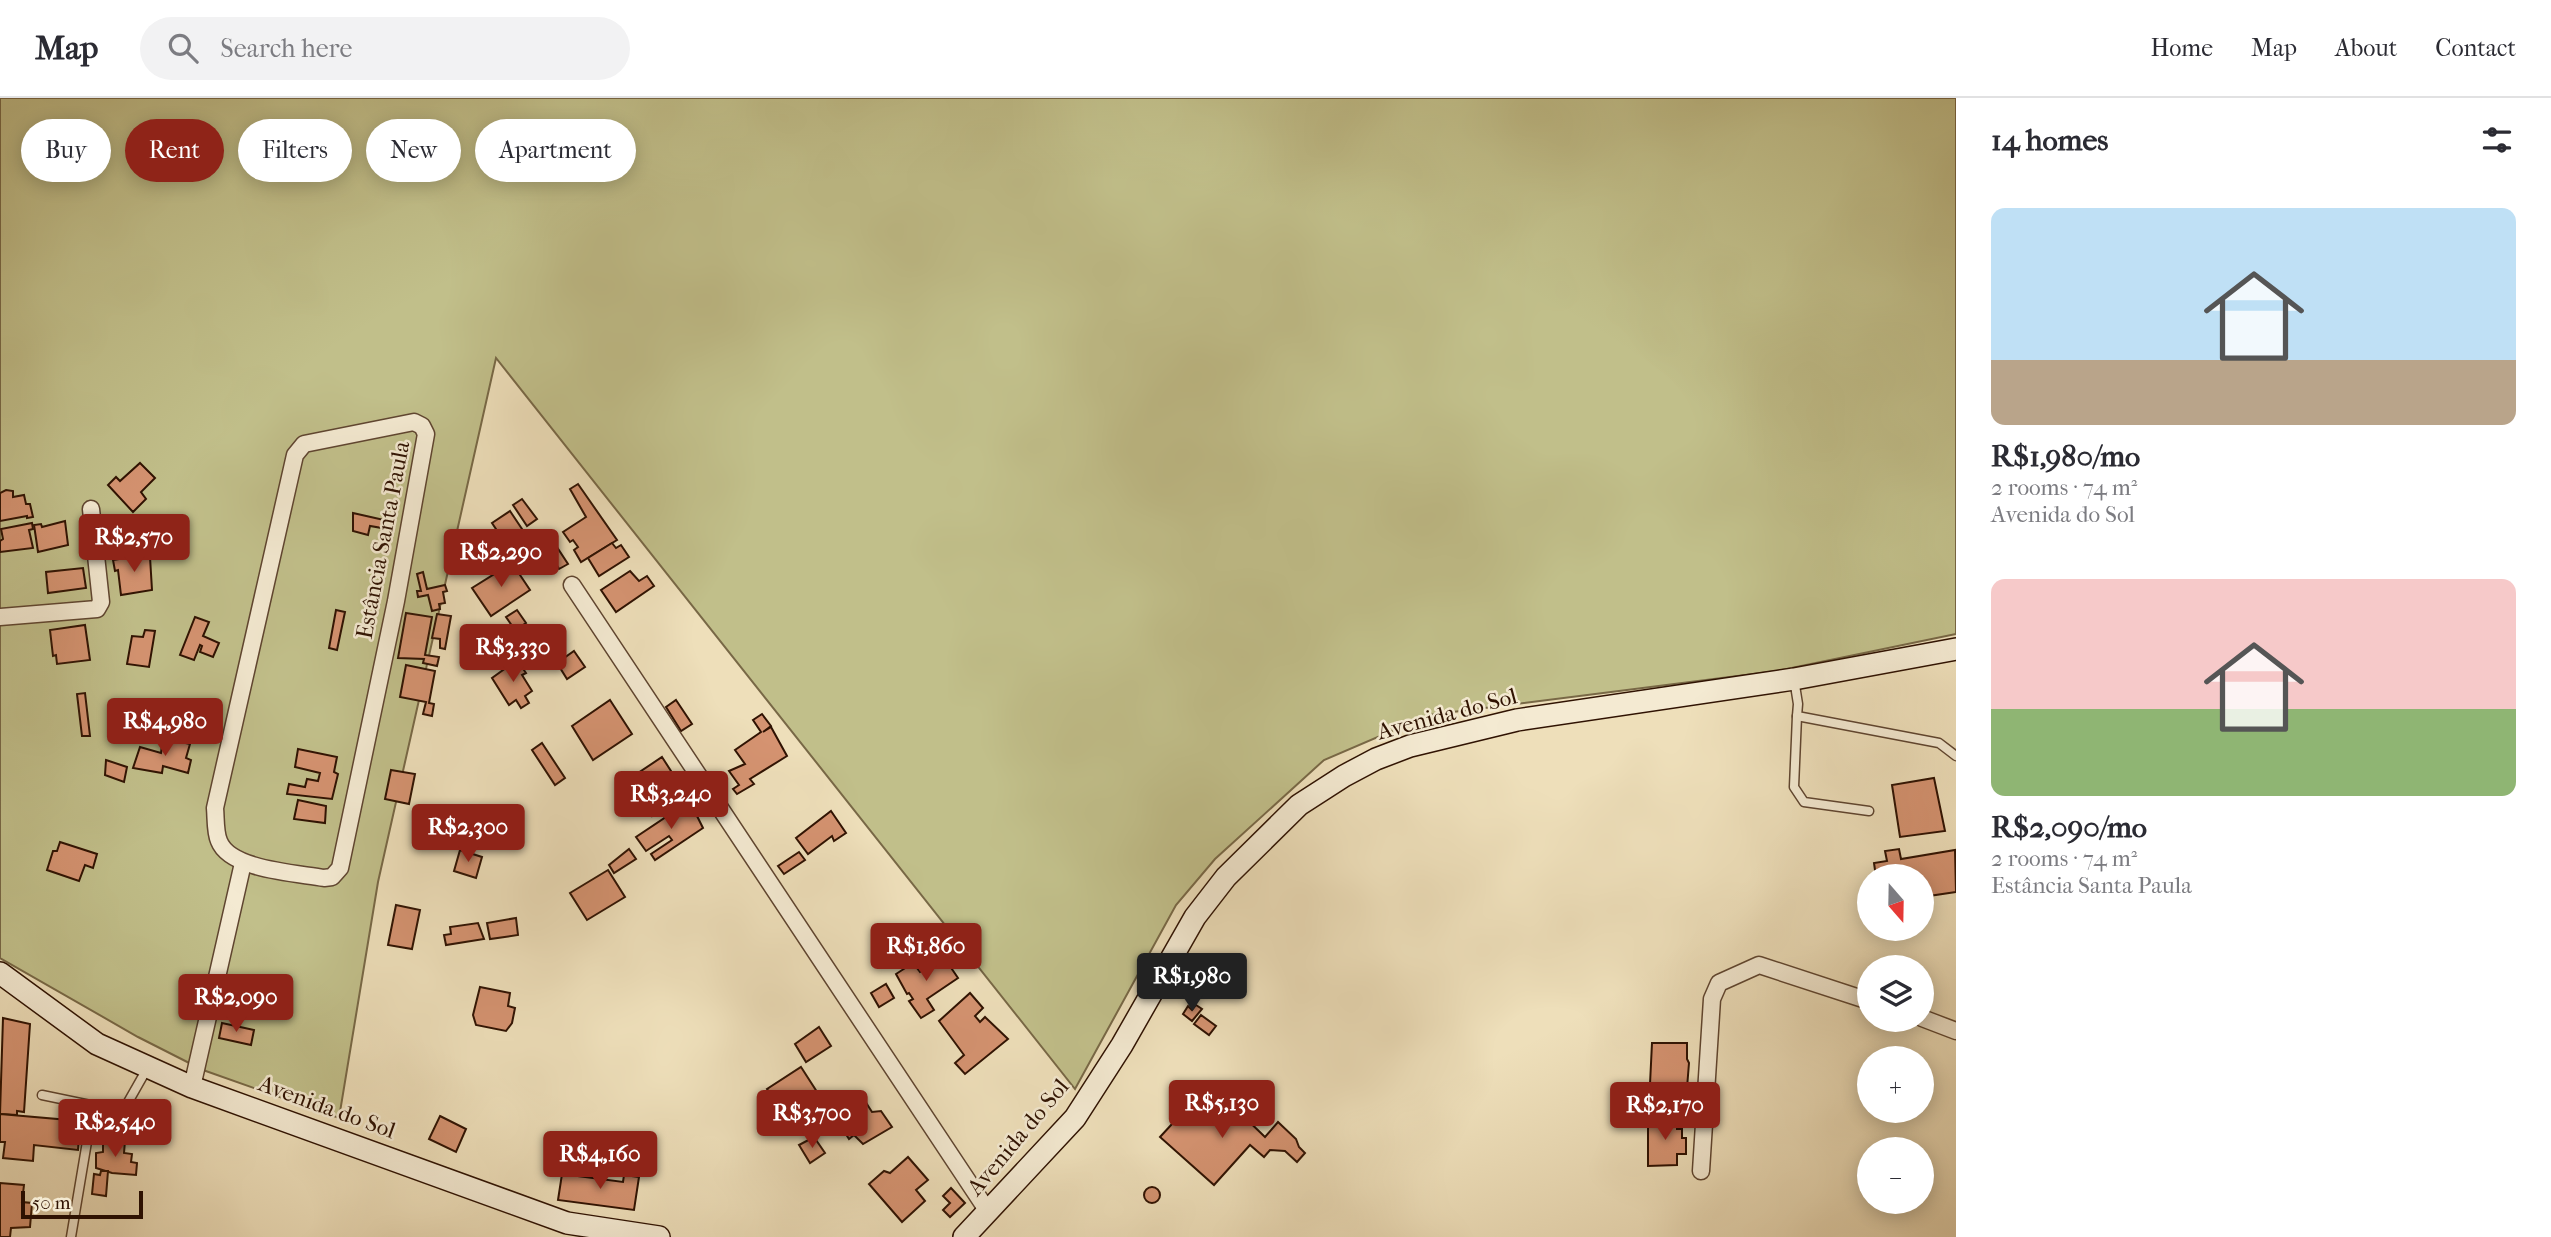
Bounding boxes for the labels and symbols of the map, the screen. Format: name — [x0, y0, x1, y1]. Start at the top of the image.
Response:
street label: Estância Santa Paula — [351, 439, 415, 641]
pin: R$2,570 — [69, 514, 199, 574]
pin: R$2,290 — [436, 530, 566, 589]
pin: R$3,330 — [448, 624, 578, 684]
street label: Avenida do Sol — [1373, 682, 1521, 746]
pin: R$4,980 — [100, 698, 230, 758]
pin: R$3,240 — [606, 772, 736, 831]
pin: R$2,300 — [403, 804, 533, 864]
north arrow — [1857, 864, 1934, 942]
pin: R$1,860 — [861, 924, 991, 983]
pin: R$1,980 — [1127, 954, 1257, 1013]
pin: R$2,090 — [171, 974, 301, 1034]
street label: Avenida do Sol — [254, 1069, 400, 1144]
street label: Avenida do Sol — [961, 1073, 1075, 1202]
pin: R$5,130 — [1157, 1080, 1287, 1140]
pin: R$2,170 — [1600, 1082, 1730, 1142]
pin: R$3,700 — [747, 1090, 877, 1150]
pin: R$2,540 — [50, 1100, 180, 1159]
pin: R$4,160 — [535, 1132, 665, 1191]
scale bar — [21, 1188, 144, 1220]

